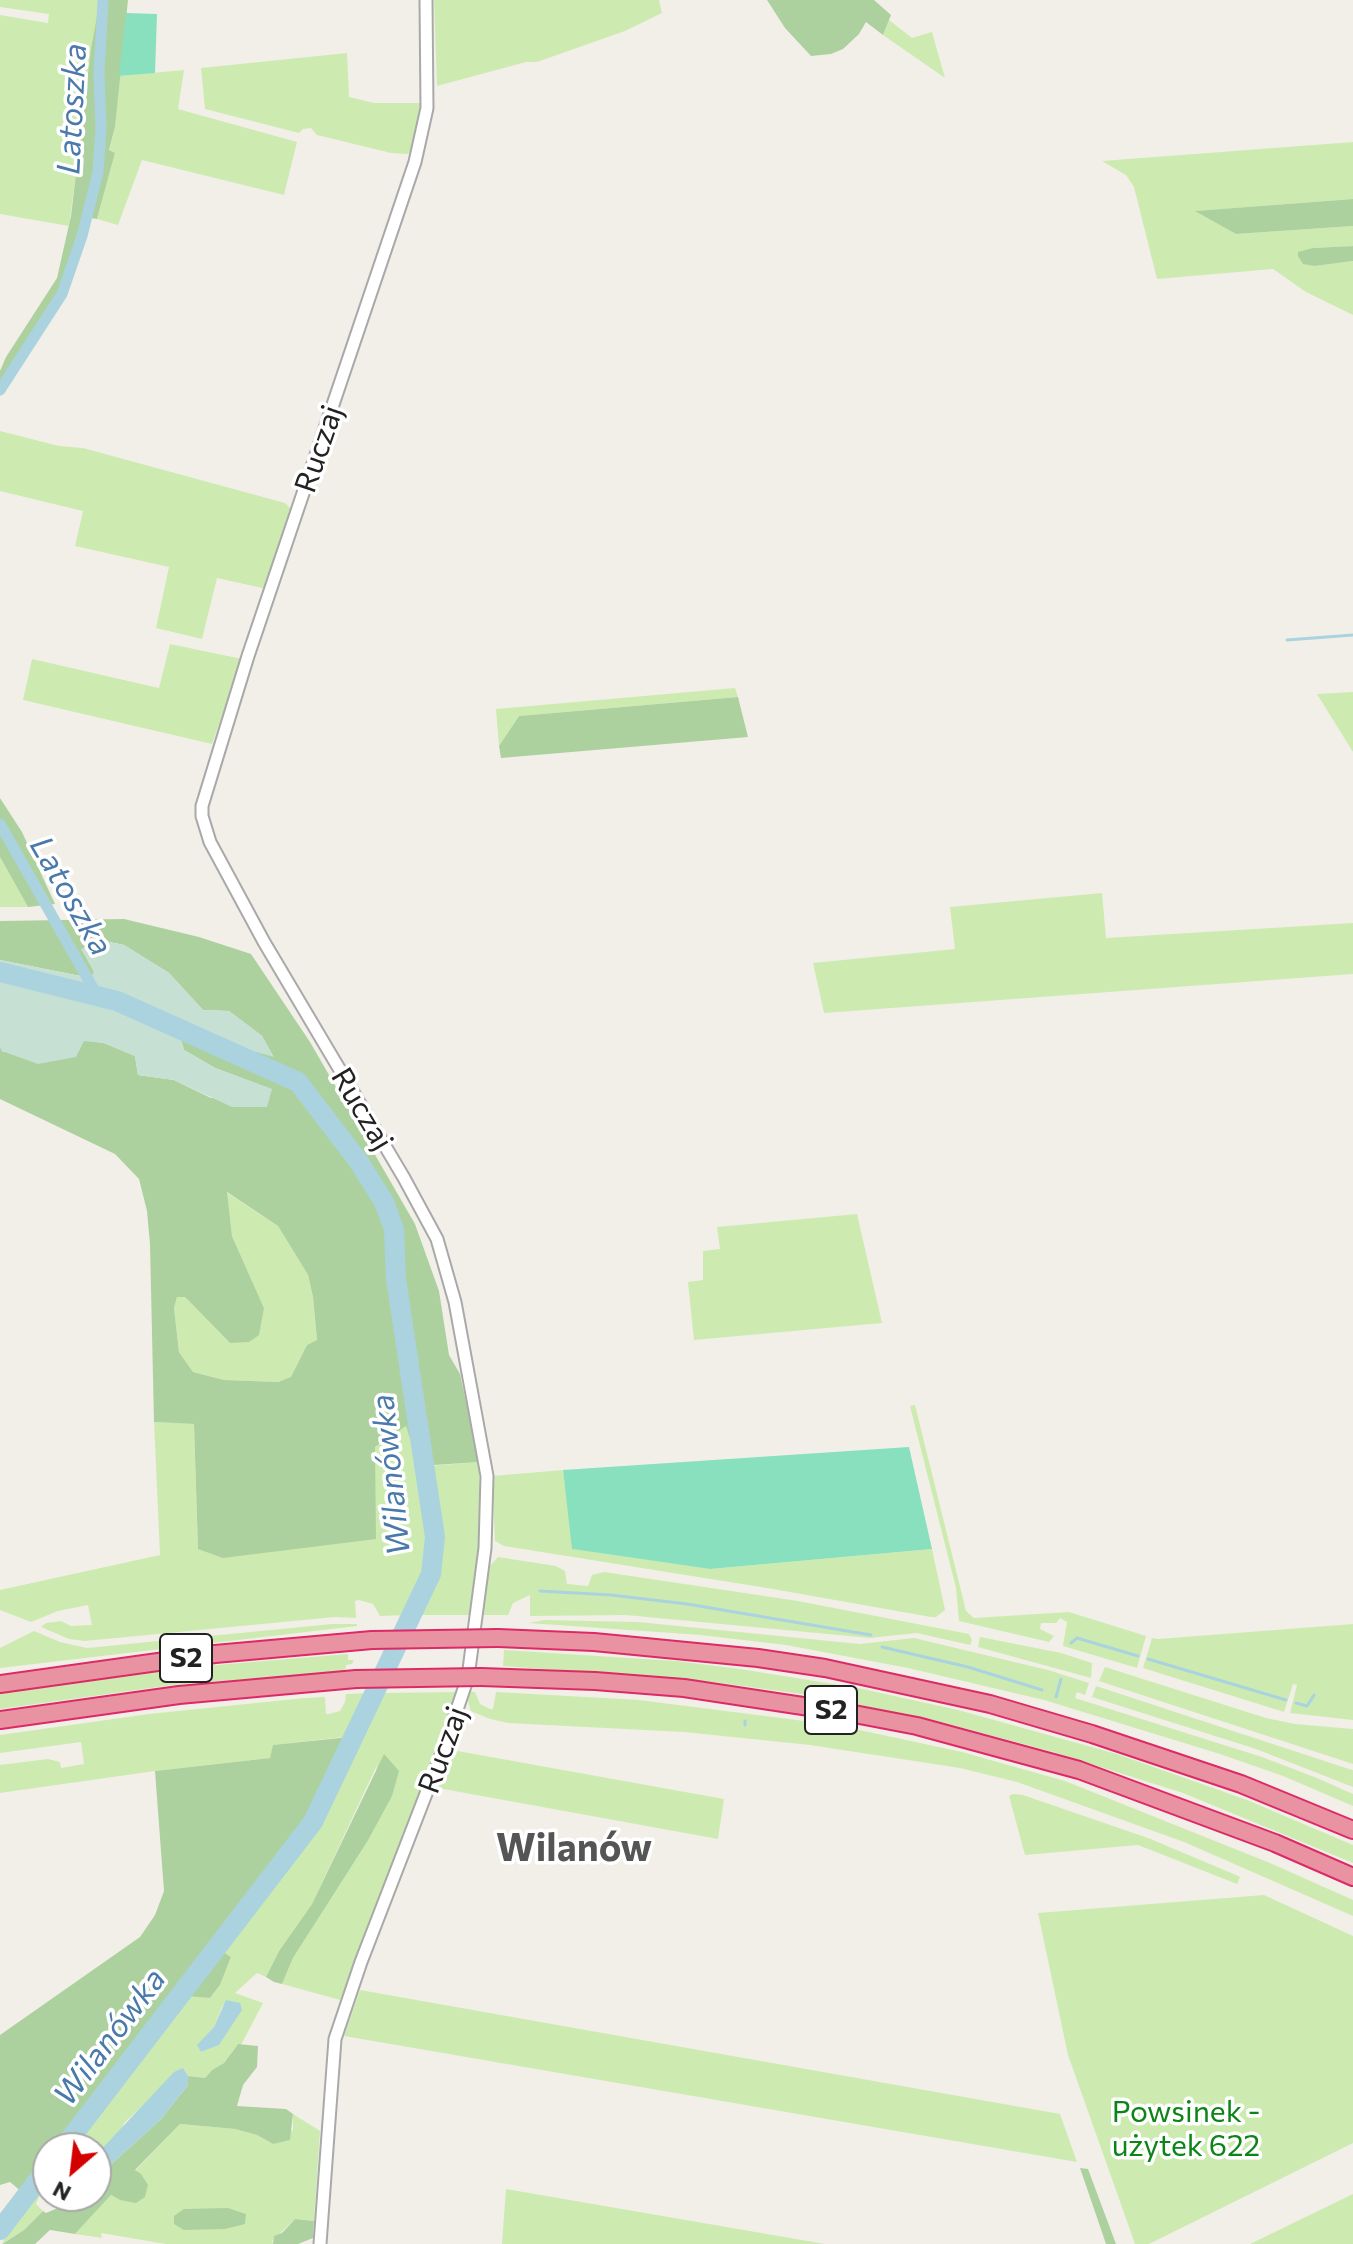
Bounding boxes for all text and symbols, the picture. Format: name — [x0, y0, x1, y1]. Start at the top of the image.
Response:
water label: Latoszka — [49, 42, 95, 176]
street label: Ruczaj — [287, 401, 351, 497]
water label: Latoszka — [22, 830, 120, 962]
street label: Ruczaj — [323, 1061, 401, 1157]
water label: Wilanówka — [363, 1393, 419, 1557]
road number: S2 — [160, 1634, 212, 1682]
road number: S2 — [805, 1686, 857, 1734]
street label: Ruczaj — [411, 1702, 475, 1798]
district label: Wilanów — [496, 1825, 652, 1871]
water label: Wilanówka — [46, 1961, 174, 2113]
park label: Powsinek - użytek 622 — [1112, 2094, 1260, 2164]
north arrow — [32, 2132, 112, 2212]
text: N — [48, 2176, 75, 2208]

